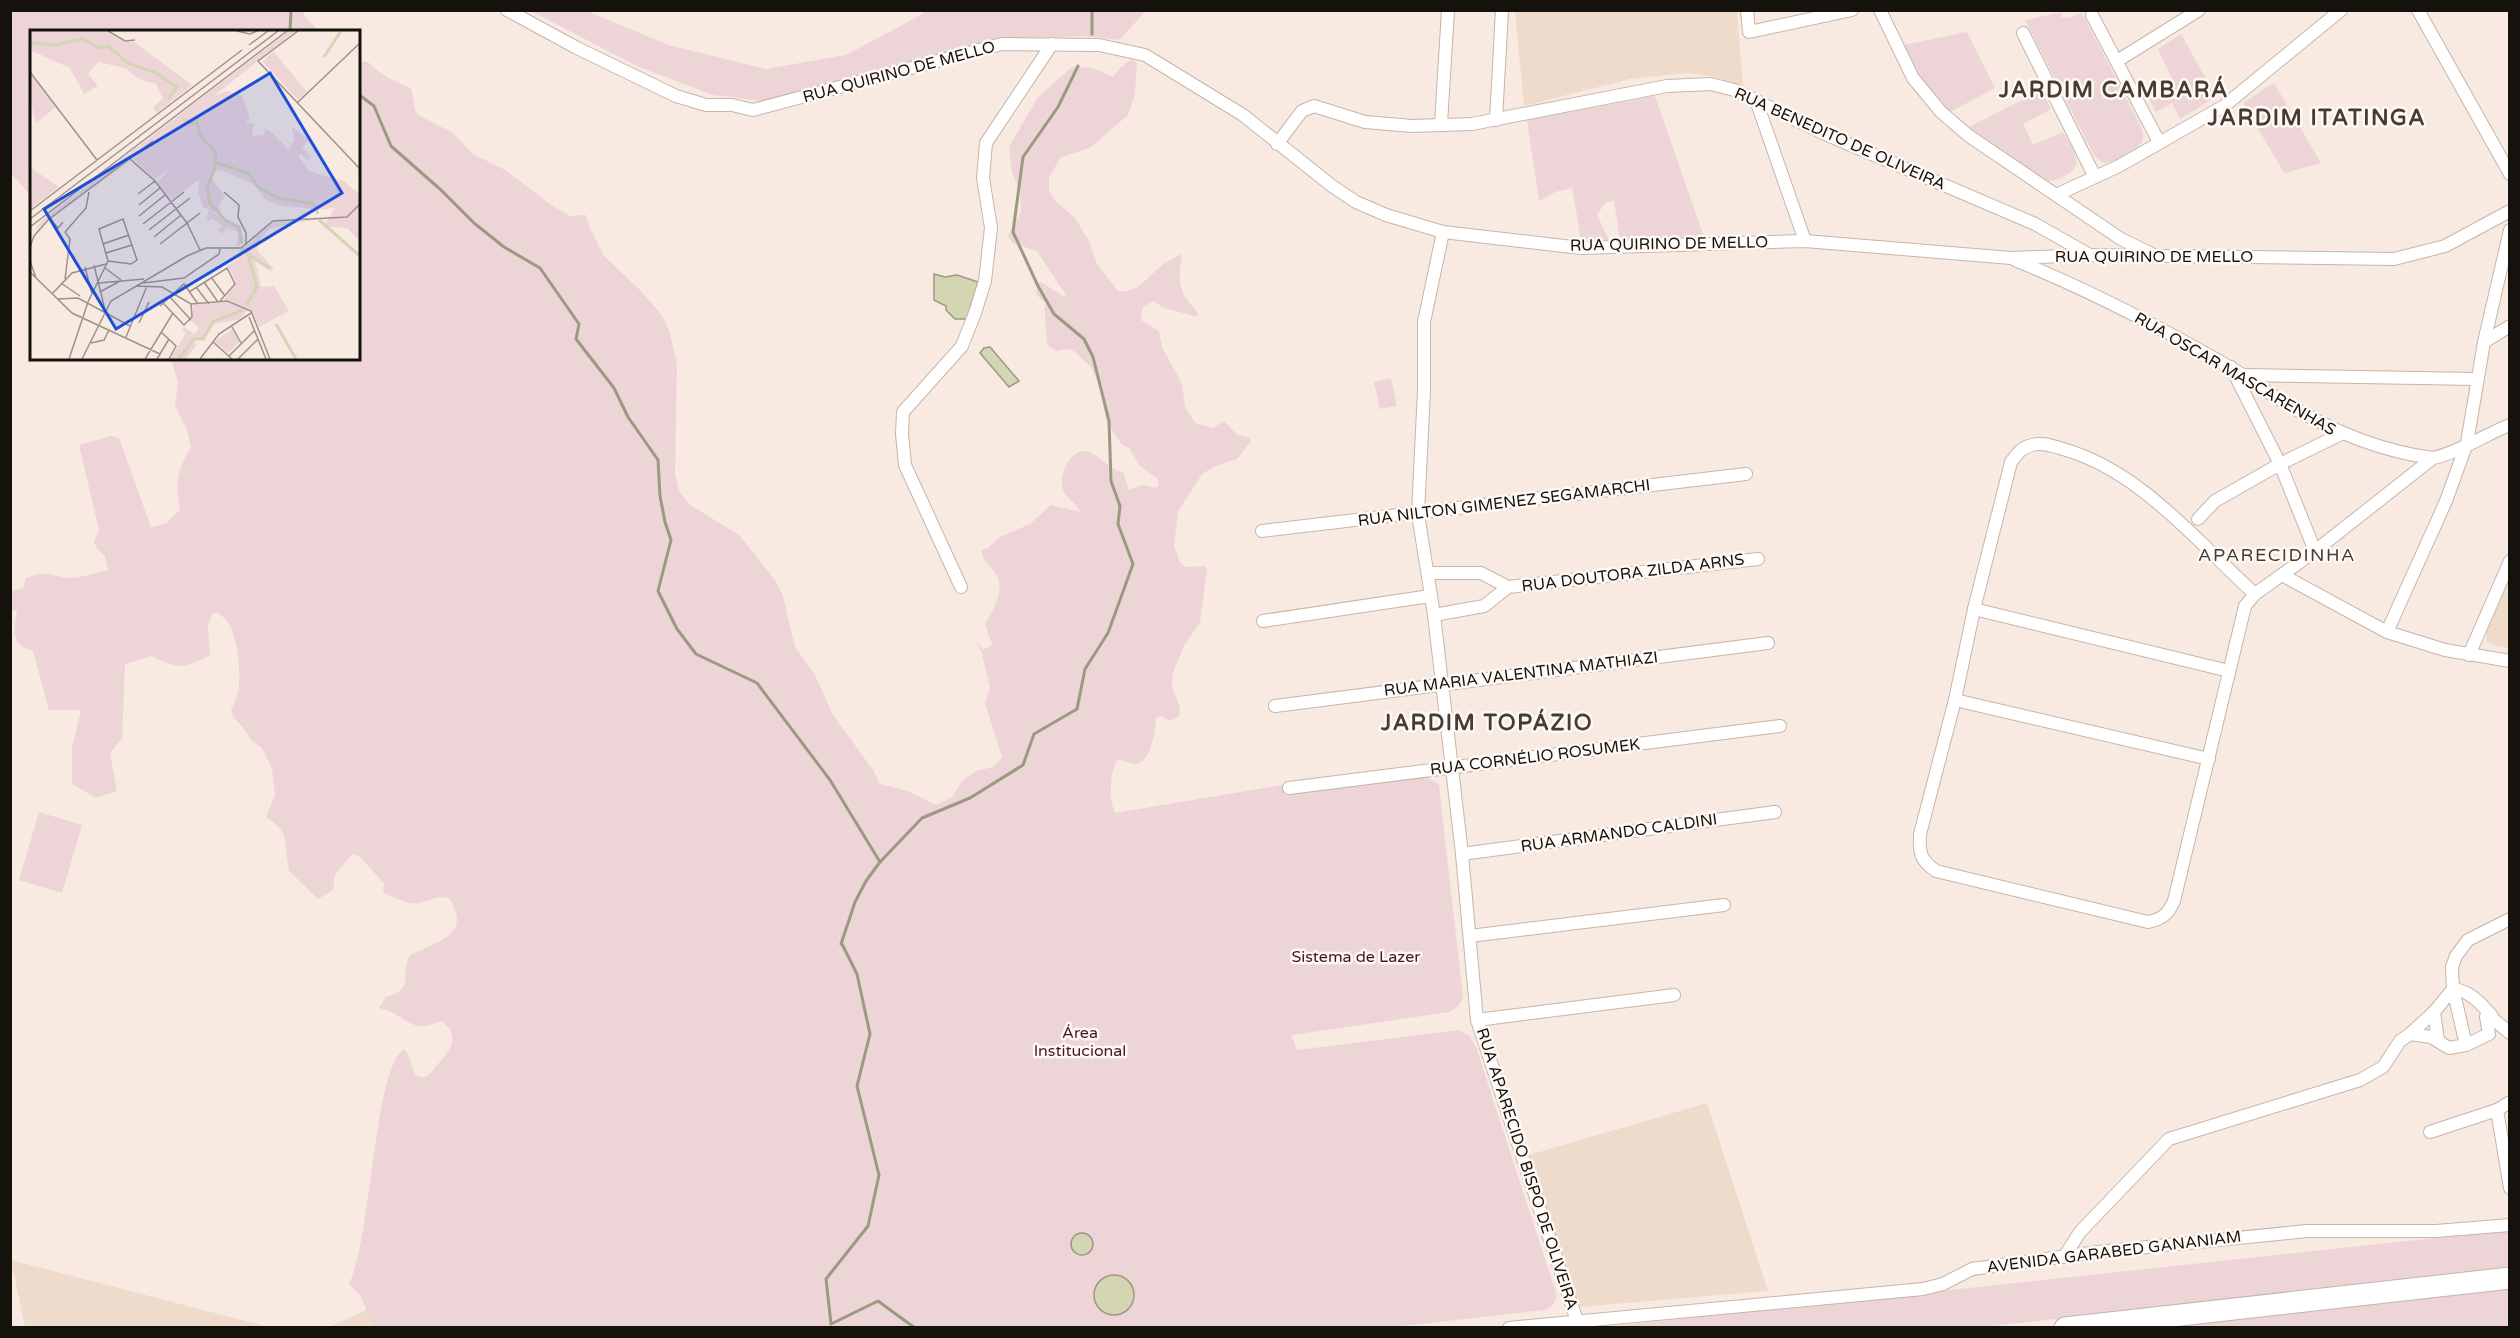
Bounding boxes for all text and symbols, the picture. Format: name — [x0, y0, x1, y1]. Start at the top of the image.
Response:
inset map — [30, 30, 360, 360]
street label: RUA QUIRINO DE MELLO — [801, 37, 997, 107]
district label: JARDIM CAMBARÁ — [1998, 75, 2229, 103]
street label: RUA BENEDITO DE OLIVEIRA — [1731, 83, 1949, 195]
district label: JARDIM ITATINGA — [2207, 105, 2426, 131]
street label: RUA QUIRINO DE MELLO — [1570, 232, 1768, 256]
street label: RUA QUIRINO DE MELLO — [2055, 247, 2253, 267]
street label: RUA OSCAR MASCARENHAS — [2131, 308, 2339, 440]
street label: RUA NILTON GIMENEZ SEGAMARCHI — [1357, 475, 1651, 531]
district label: APARECIDINHA — [2198, 544, 2356, 566]
street label: RUA DOUTORA ZILDA ARNS — [1521, 549, 1746, 597]
street label: RUA MARIA VALENTINA MATHIAZI — [1383, 647, 1659, 701]
district label: JARDIM TOPÁZIO — [1380, 708, 1593, 736]
street label: RUA CORNÉLIO ROSUMEK — [1429, 734, 1641, 780]
street label: RUA ARMANDO CALDINI — [1519, 809, 1719, 857]
park label: Sistema de Lazer — [1292, 947, 1421, 967]
park label: Área Institucional — [1034, 1023, 1126, 1061]
street label: RUA APARECIDO BISPO DE OLIVEIRA — [1472, 1025, 1582, 1313]
street label: AVENIDA GARABED GANANIAM — [1986, 1226, 2242, 1278]

